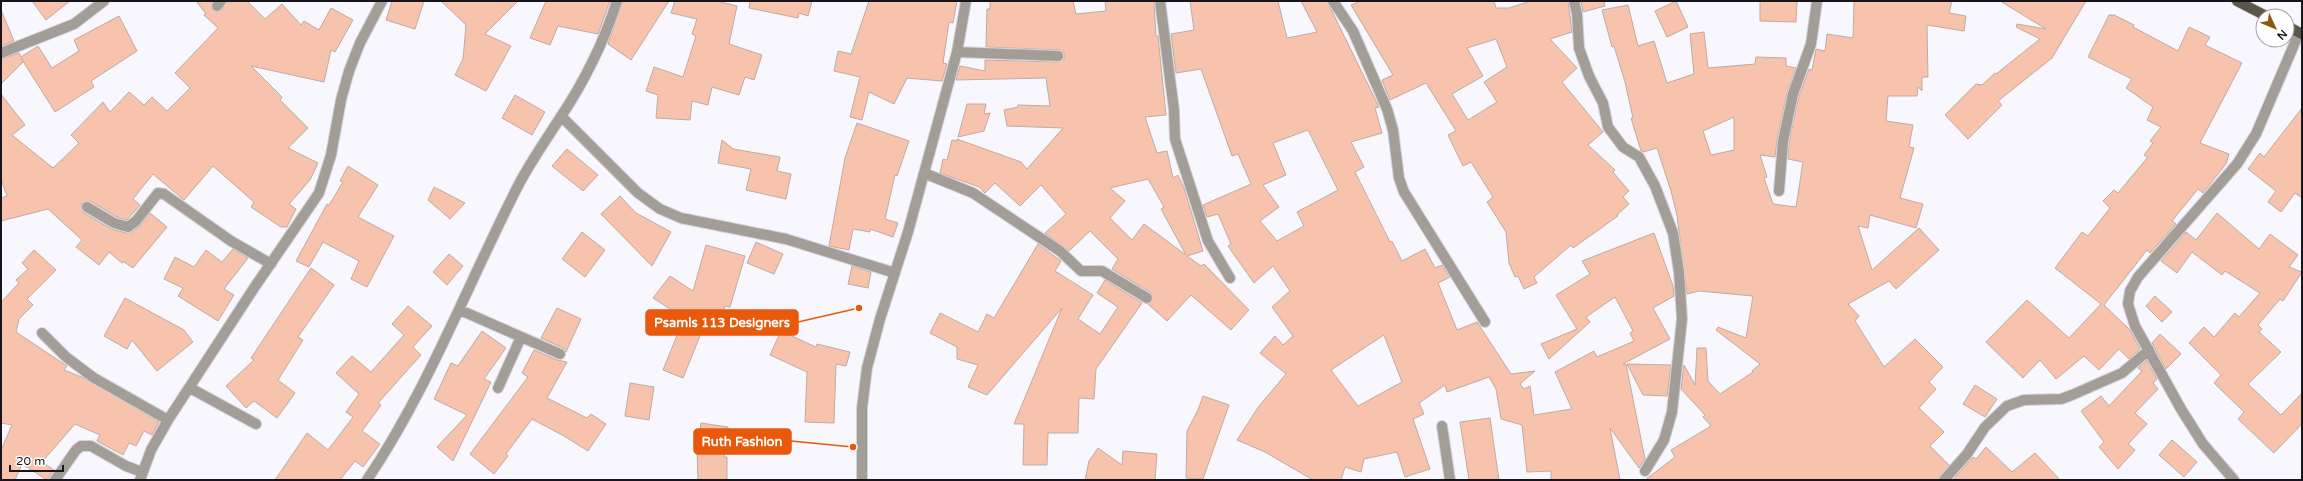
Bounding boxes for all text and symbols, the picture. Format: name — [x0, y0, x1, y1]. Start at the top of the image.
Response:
north arrow — [2255, 8, 2295, 48]
text: N — [2274, 27, 2290, 42]
callout: Psamls 113 Designers — [646, 310, 798, 335]
text: Psamls 113 Designers — [654, 315, 790, 331]
callout: Ruth Fashion — [694, 429, 791, 454]
text: Ruth Fashion — [702, 434, 783, 450]
scale bar — [10, 447, 63, 473]
text: 20 m — [16, 454, 45, 468]

